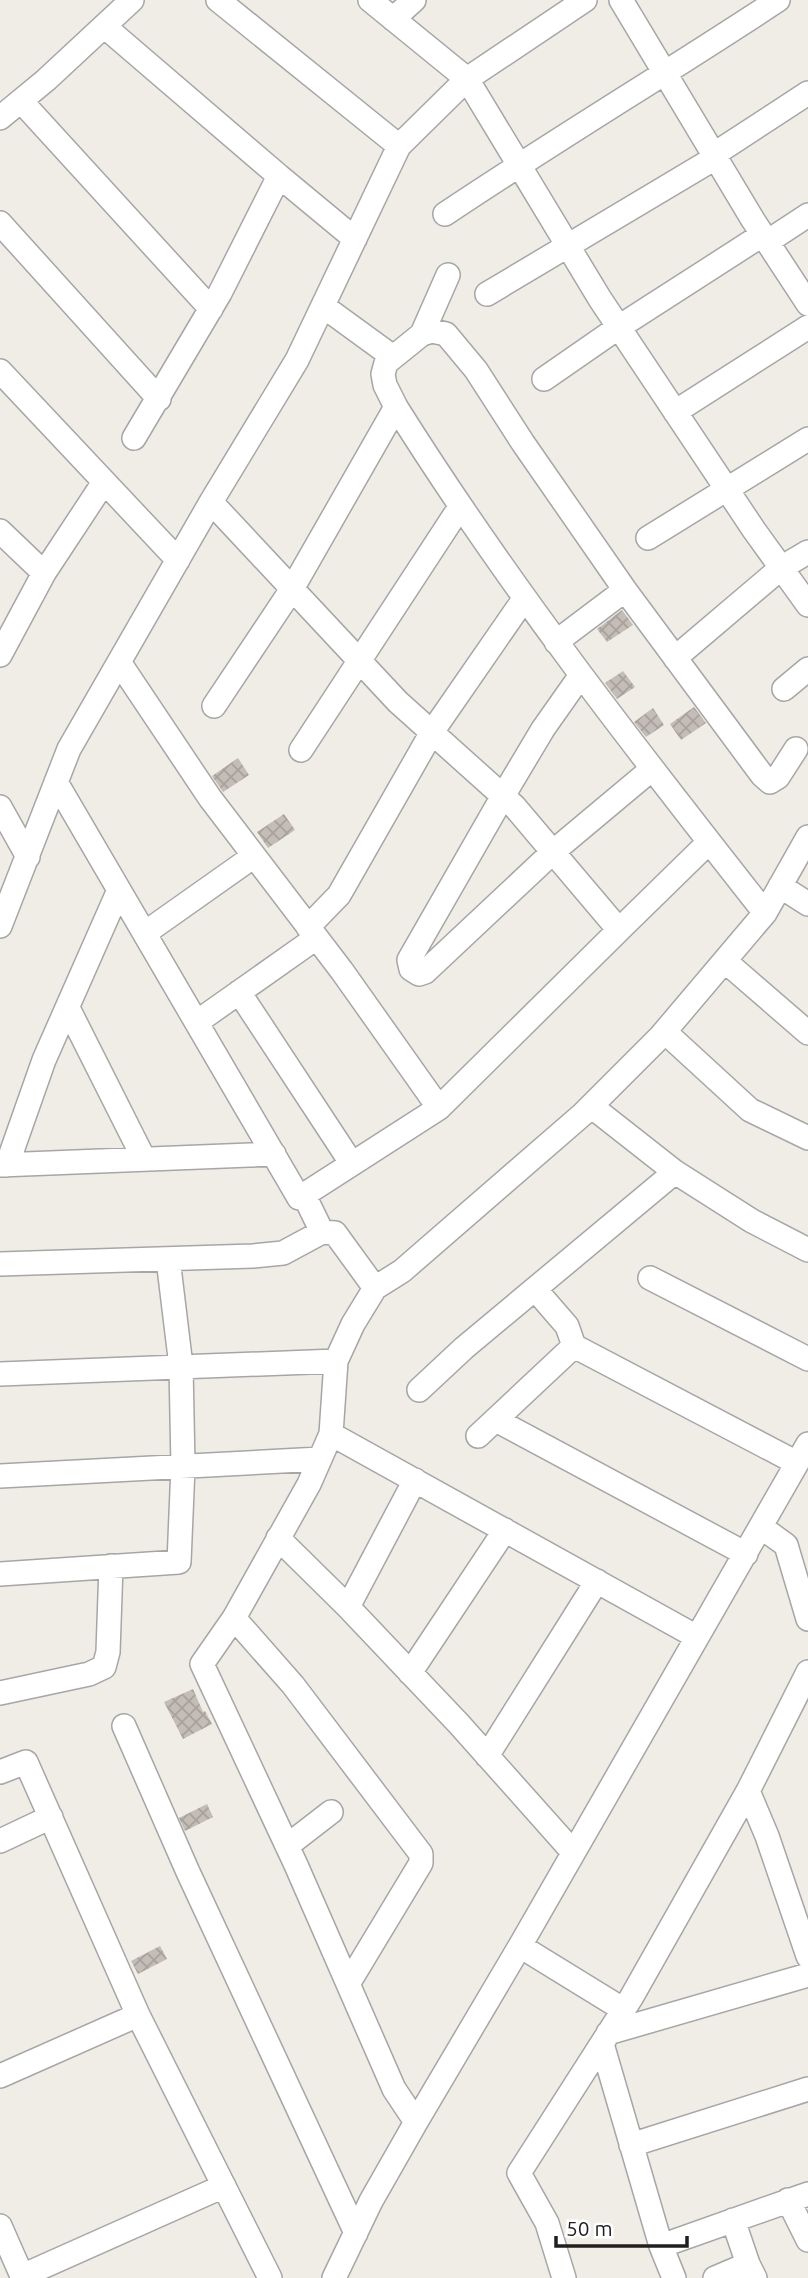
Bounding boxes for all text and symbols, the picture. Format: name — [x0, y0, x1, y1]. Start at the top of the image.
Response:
scale bar — [556, 2204, 687, 2248]
text: 50 m — [566, 2216, 613, 2240]

